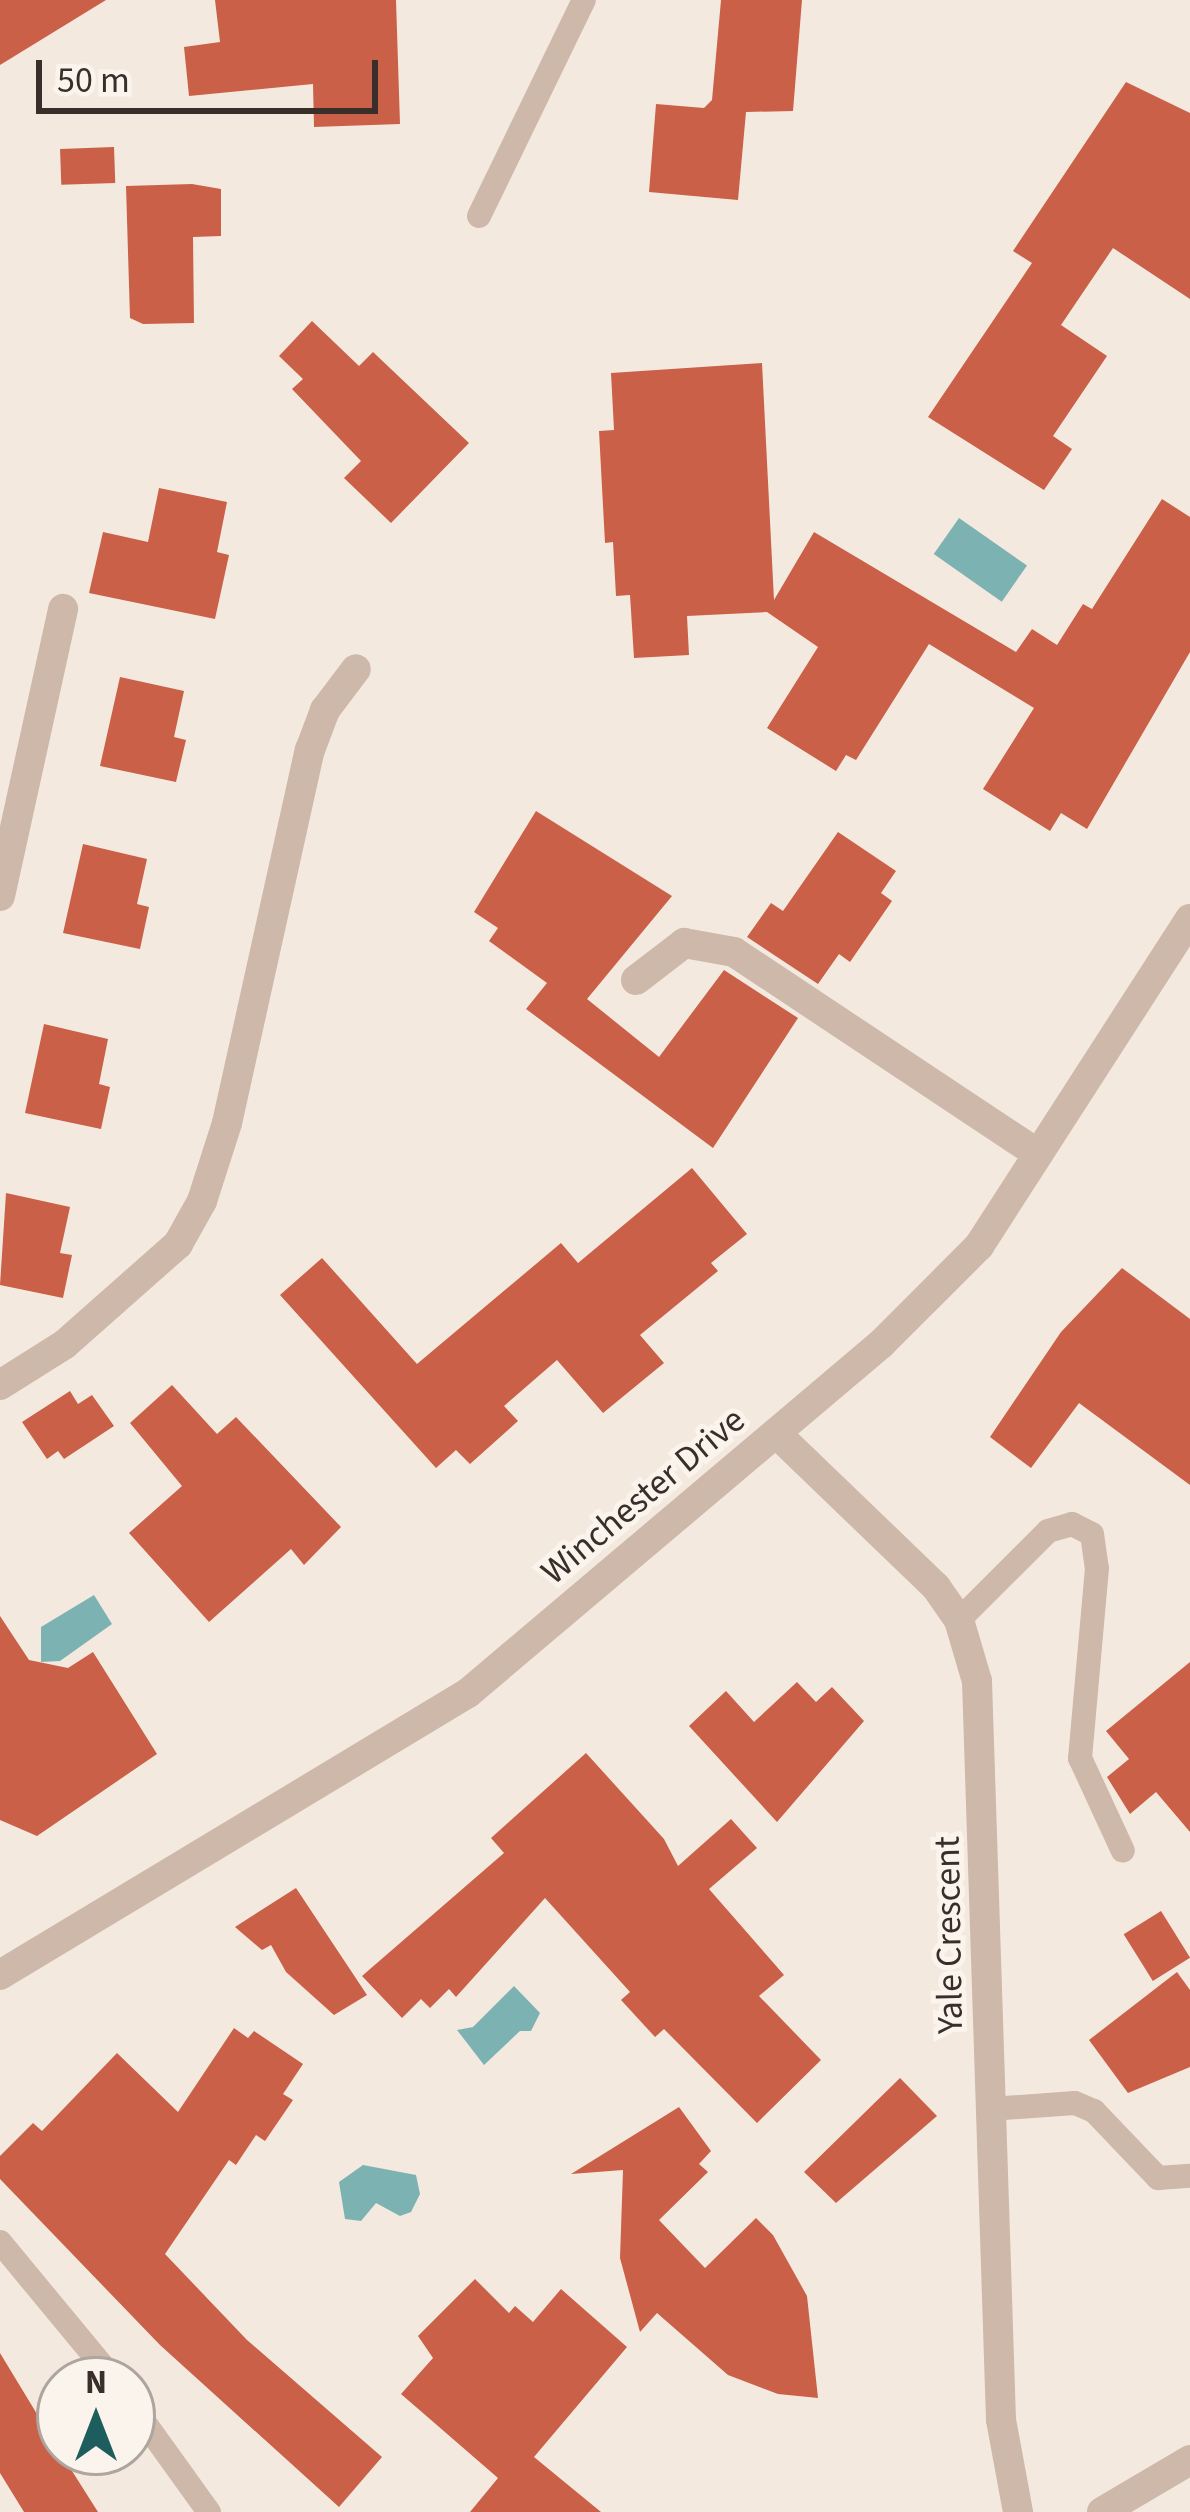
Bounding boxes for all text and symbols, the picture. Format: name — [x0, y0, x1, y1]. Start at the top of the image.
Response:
scale bar — [42, 36, 384, 110]
text: 50 m — [57, 55, 130, 106]
street label: Winchester Drive — [532, 1398, 754, 1594]
street label: Yale Crescent — [926, 1836, 972, 2034]
north arrow — [36, 2356, 156, 2476]
text: N — [85, 2359, 107, 2406]

